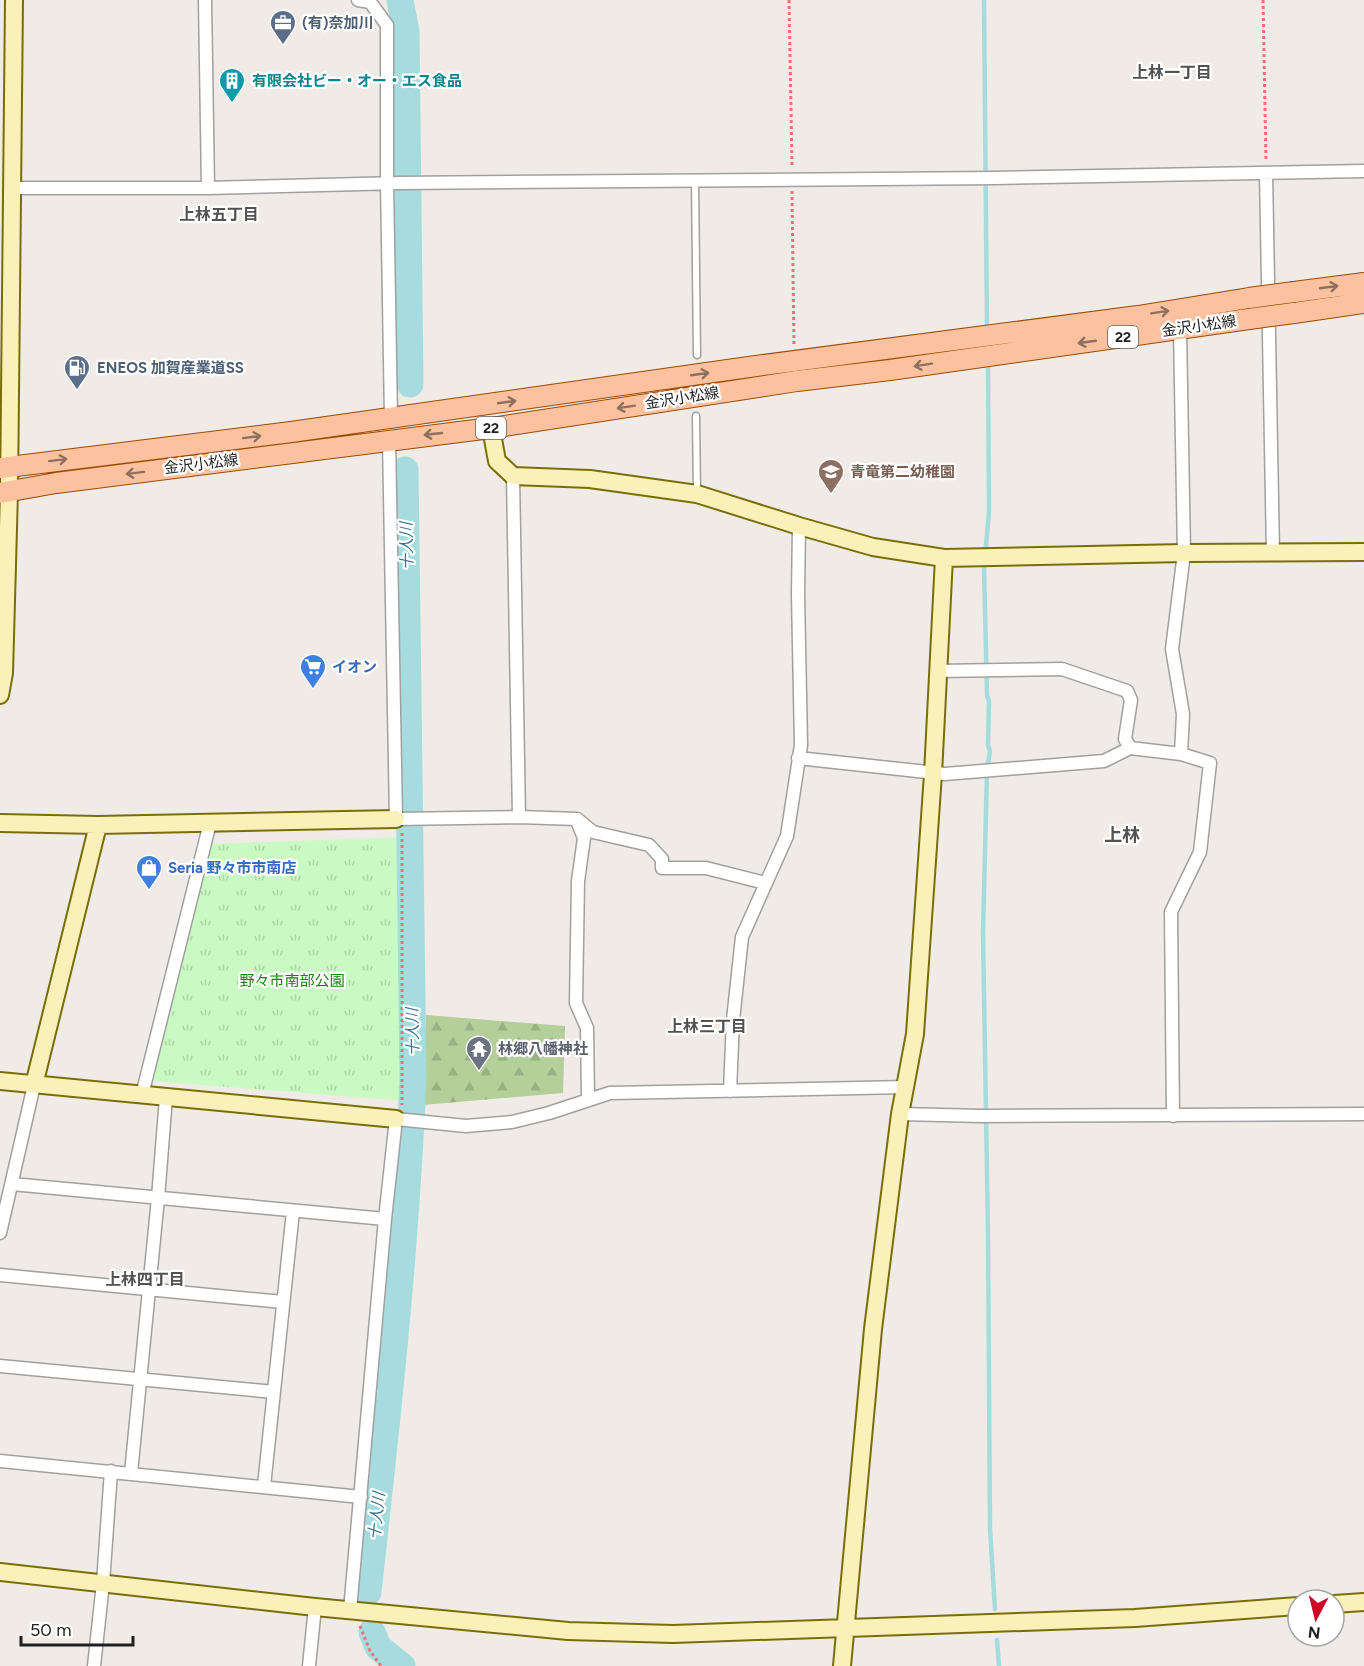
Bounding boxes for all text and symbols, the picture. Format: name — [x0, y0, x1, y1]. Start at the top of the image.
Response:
office icon: (有)奈加川 — [268, 8, 298, 46]
place label: (有)奈加川 — [302, 14, 373, 32]
district label: 上林一丁目 — [1132, 63, 1212, 82]
building icon: 有限会社ビー・オー・エス食品 — [217, 66, 247, 104]
place label: 有限会社ビー・オー・エス食品 — [252, 72, 462, 90]
district label: 上林五丁目 — [179, 205, 259, 224]
one-way arrow — [1318, 282, 1338, 293]
one-way arrow — [1150, 306, 1170, 317]
street label: 金沢小松線 — [1161, 312, 1237, 340]
road number: 22 — [1108, 326, 1138, 348]
one-way arrow — [1077, 336, 1097, 347]
fuel station icon: ENEOS 加賀産業道SS — [62, 353, 92, 391]
place label: ENEOS 加賀産業道SS — [97, 359, 244, 377]
one-way arrow — [913, 359, 933, 370]
one-way arrow — [690, 369, 710, 380]
street label: 金沢小松線 — [644, 383, 720, 413]
one-way arrow — [497, 396, 517, 407]
one-way arrow — [616, 402, 636, 413]
road number: 22 — [476, 417, 506, 439]
one-way arrow — [423, 429, 443, 440]
one-way arrow — [241, 431, 261, 442]
street label: 金沢小松線 — [163, 450, 239, 478]
one-way arrow — [48, 455, 67, 466]
school or university icon: 青竜第二幼稚園 — [816, 457, 846, 495]
place label: 青竜第二幼稚園 — [850, 463, 955, 481]
one-way arrow — [126, 467, 146, 478]
water label: 十人川 — [397, 520, 416, 570]
supermarket icon: イオン — [298, 652, 328, 690]
place label: イオン — [332, 658, 377, 676]
district label: 上林 — [1104, 824, 1140, 846]
shop icon: Seria 野々市市南店 — [134, 853, 164, 891]
place label: Seria 野々市市南店 — [168, 859, 297, 877]
park label: 野々市南部公園 — [239, 972, 345, 990]
water label: 十人川 — [403, 1006, 422, 1056]
district label: 上林三丁目 — [667, 1017, 747, 1036]
temple icon: 林郷八幡神社 — [464, 1034, 494, 1072]
place label: 林郷八幡神社 — [498, 1040, 588, 1058]
district label: 上林四丁目 — [105, 1270, 185, 1289]
water label: 十人川 — [365, 1489, 389, 1541]
north arrow — [1286, 1588, 1346, 1648]
scale bar — [21, 1609, 134, 1647]
text: 50 m — [30, 1619, 72, 1641]
text: N — [1307, 1622, 1322, 1643]

